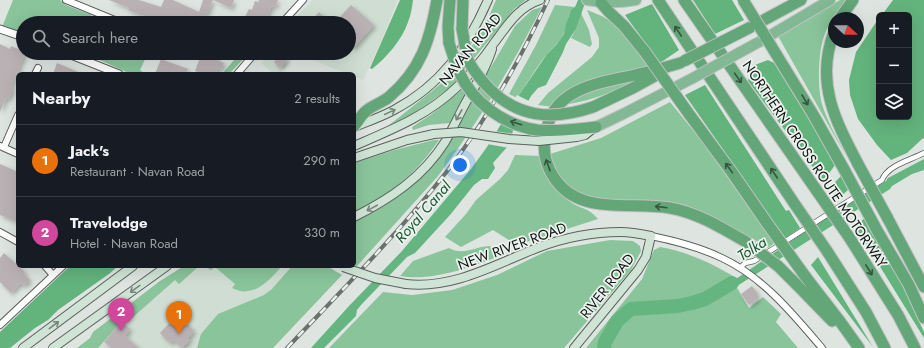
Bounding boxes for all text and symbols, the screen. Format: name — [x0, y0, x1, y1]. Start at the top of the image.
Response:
street label: NAVAN ROAD — [434, 9, 506, 89]
north arrow — [828, 12, 864, 48]
map controls — [876, 12, 912, 120]
button: + — [876, 12, 912, 48]
search box — [16, 16, 356, 60]
one-way arrow — [674, 25, 683, 36]
icon: search — [30, 27, 52, 49]
text: Search here — [62, 27, 138, 49]
button: − — [876, 48, 912, 84]
street label: NORTHERN CROSS ROUTE MOTORWAY — [738, 56, 892, 272]
one-way arrow — [734, 72, 742, 83]
button: layers — [876, 84, 912, 120]
text: Nearby — [32, 86, 90, 110]
text: 2 results — [294, 89, 340, 108]
one-way arrow — [801, 94, 809, 106]
one-way arrow — [384, 108, 396, 115]
one-way arrow — [455, 109, 462, 121]
one-way arrow — [510, 119, 522, 127]
text: Jack's — [70, 140, 109, 162]
text: 1 — [42, 151, 48, 170]
text: 290 m — [303, 151, 340, 170]
your location — [450, 155, 470, 175]
one-way arrow — [544, 158, 551, 171]
text: Restaurant · Navan Road — [70, 162, 205, 181]
one-way arrow — [725, 163, 733, 174]
one-way arrow — [770, 168, 778, 179]
water label: Royal Canal — [390, 176, 457, 248]
one-way arrow — [655, 203, 668, 210]
one-way arrow — [366, 205, 378, 213]
text: Travelodge — [70, 212, 148, 234]
street label: NEW RIVER ROAD — [455, 217, 569, 275]
text: 2 — [41, 223, 49, 242]
text: 330 m — [304, 223, 340, 242]
water label: Tolka — [733, 231, 772, 267]
text: Hotel · Navan Road — [70, 234, 178, 253]
street label: RIVER ROAD — [575, 249, 639, 323]
one-way arrow — [866, 264, 874, 276]
one-way arrow — [130, 285, 141, 293]
pin: 2 — [108, 298, 134, 331]
pin: 1 — [166, 301, 192, 334]
one-way arrow — [49, 321, 60, 329]

